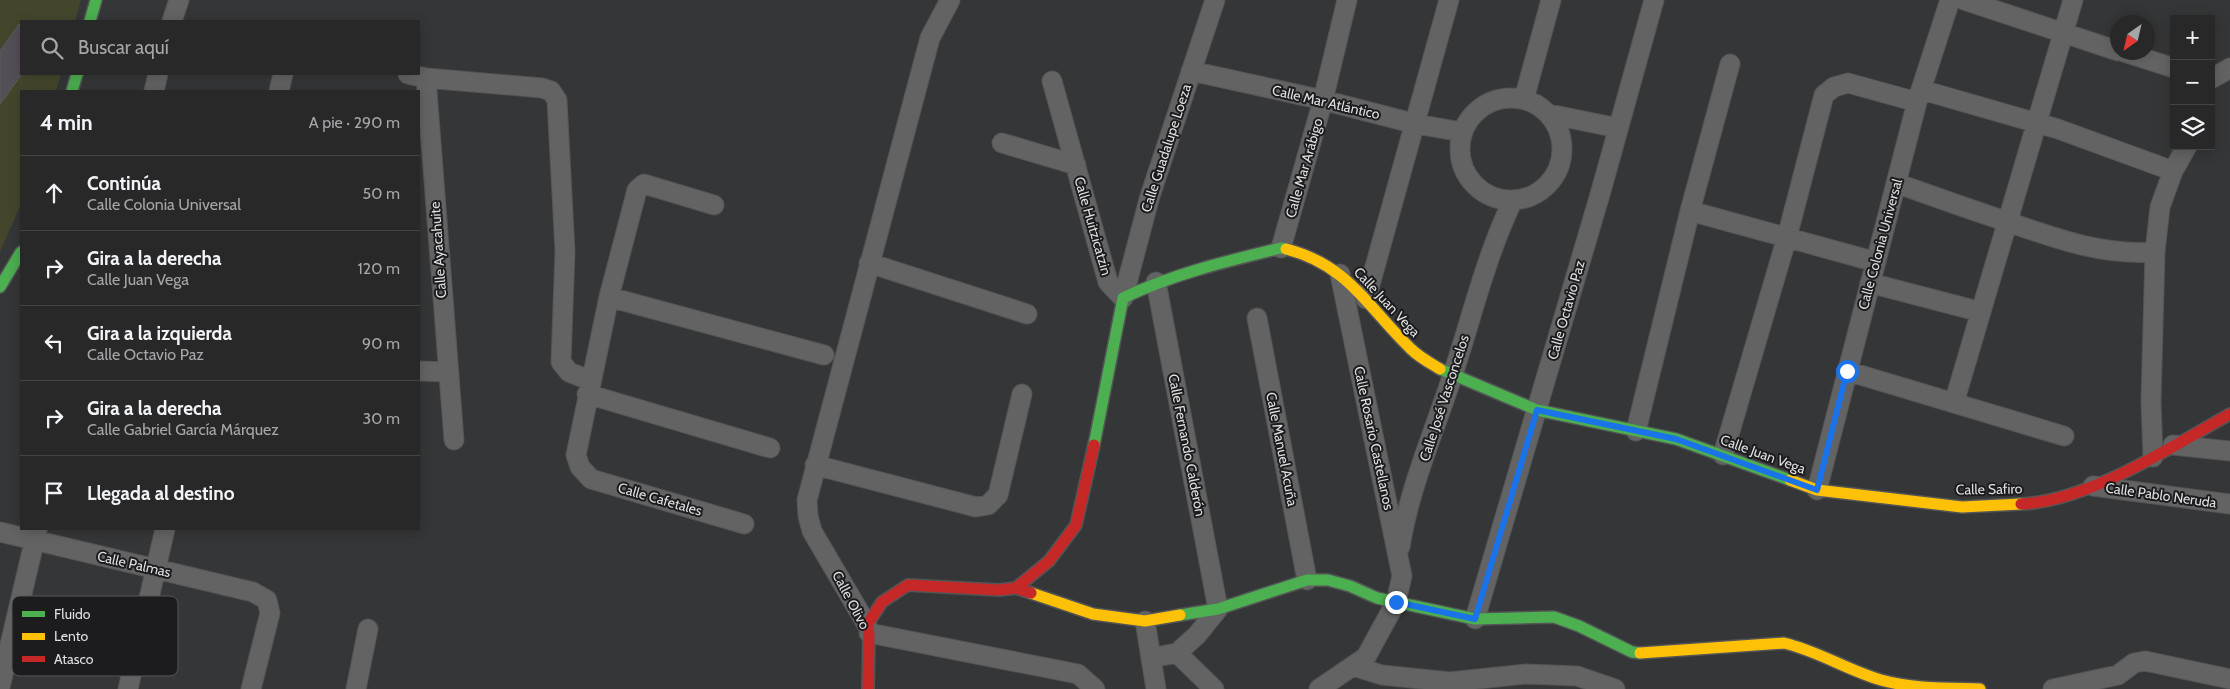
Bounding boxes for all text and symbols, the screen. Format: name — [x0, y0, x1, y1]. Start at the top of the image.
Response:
north arrow — [2110, 15, 2155, 60]
map controls — [2170, 15, 2215, 150]
button: + — [2170, 15, 2215, 60]
search box — [20, 20, 420, 75]
icon: search — [38, 34, 66, 62]
text: Buscar aquí — [78, 36, 169, 59]
button: − — [2170, 60, 2215, 105]
street label: Calle Guadalupe Loeza — [1137, 81, 1195, 214]
street label: Calle Mar Atlántico — [1270, 81, 1382, 123]
button: layers — [2170, 105, 2215, 150]
text: 4 min — [40, 110, 93, 135]
text: A pie · 290 m — [309, 113, 400, 132]
street label: Calle Mar Arábigo — [1281, 116, 1327, 220]
text: Continúa — [87, 172, 161, 195]
street label: Calle Huitzicatzin — [1070, 175, 1116, 277]
street label: Calle Colonia Universal — [1854, 176, 1906, 311]
icon: ahead — [40, 179, 68, 207]
text: 50 m — [363, 184, 400, 203]
text: Calle Colonia Universal — [87, 195, 241, 214]
street label: Calle Ayacahuite — [426, 201, 450, 299]
text: Gira a la derecha — [87, 247, 222, 270]
icon: right — [40, 254, 68, 282]
street label: Calle Octavio Paz — [1543, 258, 1589, 362]
text: 120 m — [358, 259, 400, 278]
street label: Calle Juan Vega — [1350, 263, 1424, 341]
text: Calle Juan Vega — [87, 270, 189, 289]
text: Gira a la izquierda — [87, 322, 232, 345]
icon: left — [40, 329, 68, 357]
street label: Calle José Vasconcelos — [1415, 332, 1473, 463]
text: 90 m — [362, 334, 400, 353]
text: Calle Octavio Paz — [87, 345, 204, 364]
route start — [1836, 360, 1859, 383]
street label: Calle Rosario Castellanos — [1350, 364, 1398, 512]
street label: Calle Fernando Calderón — [1164, 372, 1210, 518]
street label: Calle Manuel Acuña — [1262, 390, 1302, 508]
text: Gira a la derecha — [87, 397, 222, 420]
icon: right — [40, 404, 68, 432]
text: 30 m — [363, 409, 400, 428]
text: Calle Gabriel García Márquez — [87, 420, 279, 439]
street label: Calle Juan Vega — [1718, 430, 1808, 478]
street label: Calle Cafetales — [616, 478, 704, 520]
street label: Calle Pablo Neruda — [2104, 478, 2218, 512]
icon: arrive — [40, 479, 68, 507]
street label: Calle Safiro — [1956, 479, 2023, 499]
text: Llegada al destino — [87, 482, 234, 505]
street label: Calle Palmas — [96, 547, 173, 581]
street label: Calle Olivo — [828, 568, 874, 633]
route end — [1385, 591, 1408, 614]
legend — [12, 596, 178, 676]
text: Fluido — [54, 605, 91, 623]
text: Lento — [54, 627, 88, 645]
text: Atasco — [54, 650, 94, 668]

